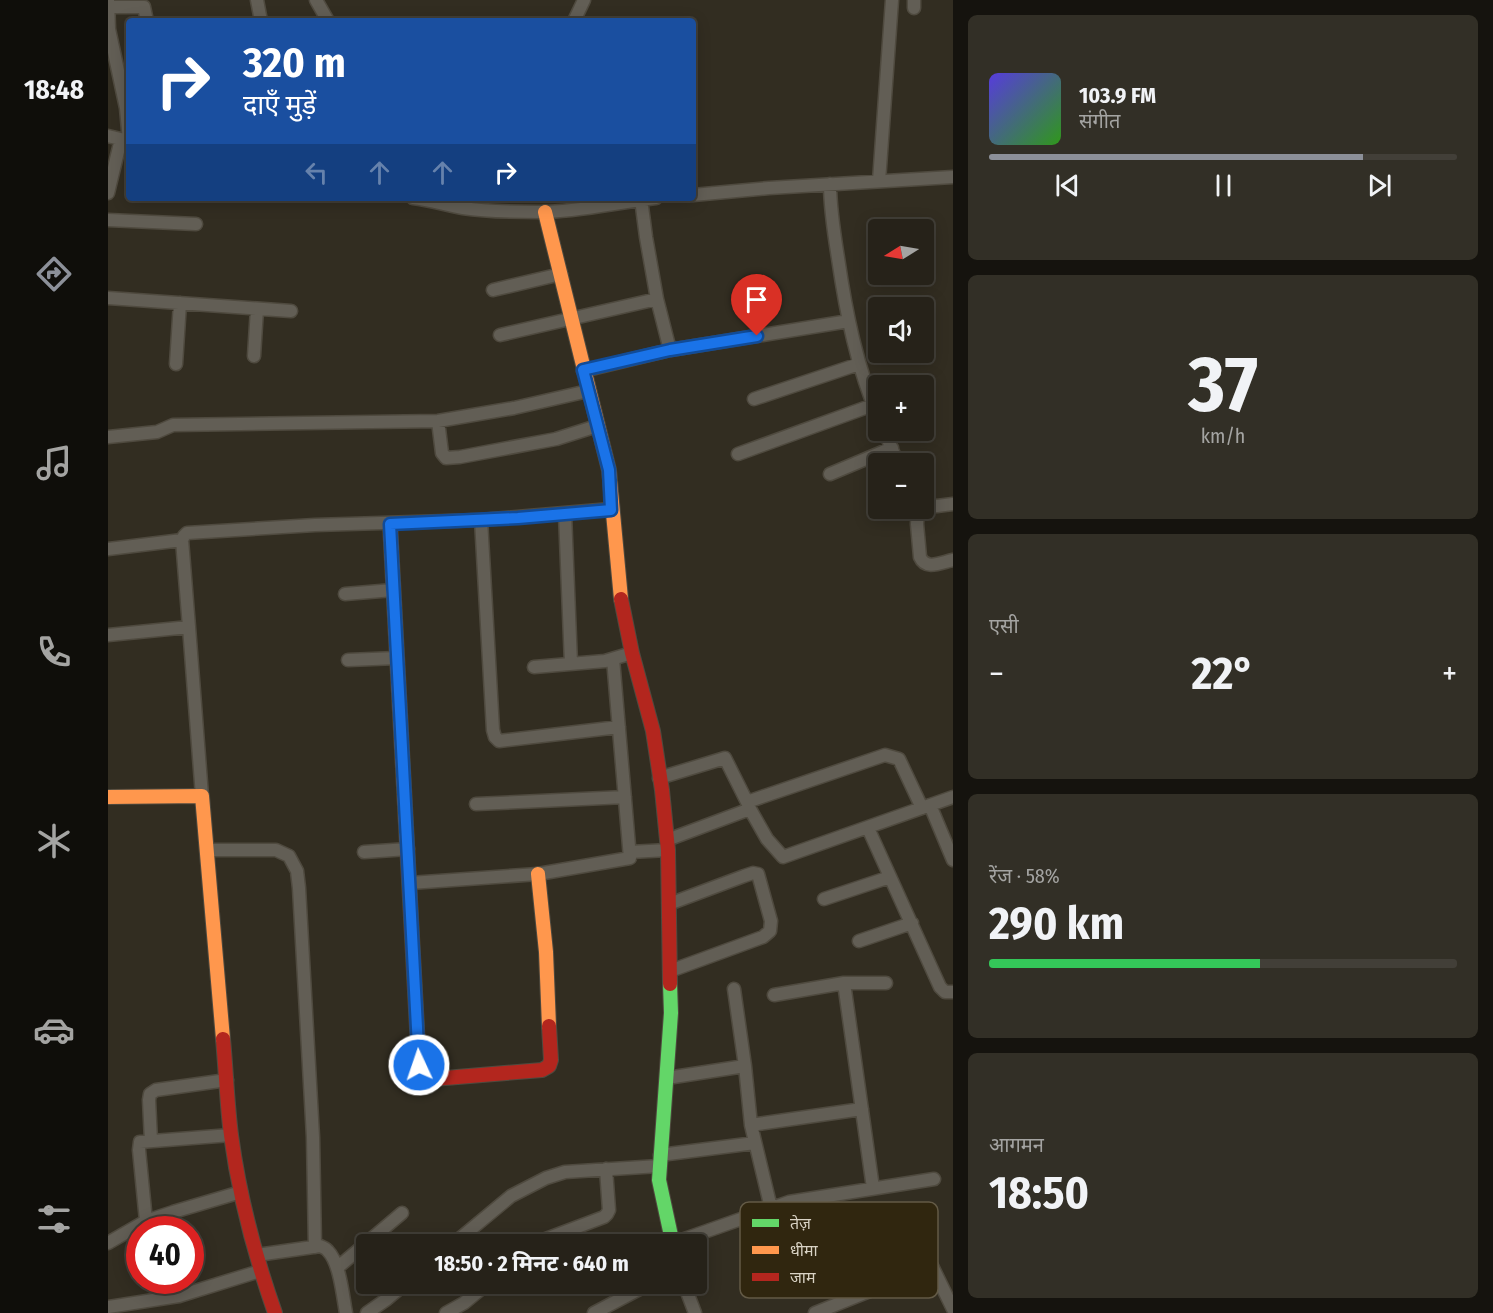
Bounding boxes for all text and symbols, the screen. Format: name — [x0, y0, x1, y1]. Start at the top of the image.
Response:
text: 320 m — [243, 38, 346, 88]
icon: right — [144, 42, 222, 120]
text: 18:48 — [24, 74, 84, 106]
text: 103.9 FM — [1079, 82, 1156, 109]
text: दाएँ मुड़ें — [243, 89, 316, 121]
text: संगीत — [1079, 109, 1120, 133]
icon: left — [300, 156, 333, 189]
icon: ahead — [363, 156, 396, 189]
icon: ahead — [426, 156, 459, 189]
icon: right — [489, 156, 522, 189]
icon: previous — [1051, 169, 1084, 202]
icon: pause — [1207, 169, 1240, 202]
icon: next — [1363, 169, 1396, 202]
north arrow — [868, 219, 934, 285]
map controls — [868, 219, 934, 519]
icon: directions — [33, 253, 75, 295]
pin — [731, 274, 782, 336]
icon: arrive — [740, 283, 773, 316]
button: sound — [868, 297, 934, 363]
text: 37 — [1188, 338, 1258, 432]
button: + — [868, 375, 934, 441]
text: km/h — [1201, 424, 1245, 448]
icon: music — [33, 442, 75, 484]
button: − — [868, 453, 934, 519]
text: एसी — [989, 614, 1019, 638]
icon: phone — [33, 631, 75, 673]
text: 22° — [1192, 647, 1254, 701]
text: − — [989, 654, 1004, 694]
text: + — [1442, 654, 1457, 694]
icon: climate — [33, 820, 75, 862]
text: रेंज · 58% — [989, 864, 1060, 888]
text: 290 km — [989, 897, 1124, 951]
icon: car — [33, 1009, 75, 1051]
position arrow — [387, 1033, 451, 1097]
text: आगमन — [989, 1133, 1044, 1157]
text: 18:50 — [989, 1166, 1089, 1220]
icon: filters — [33, 1198, 75, 1240]
legend — [740, 1202, 938, 1298]
text: तेज़ — [790, 1214, 812, 1233]
speed limit sign: 40 — [126, 1216, 204, 1294]
text: धीमा — [790, 1241, 819, 1260]
text: 18:50 · 2 मिनट · 640 m — [434, 1250, 629, 1277]
text: जाम — [790, 1268, 816, 1287]

